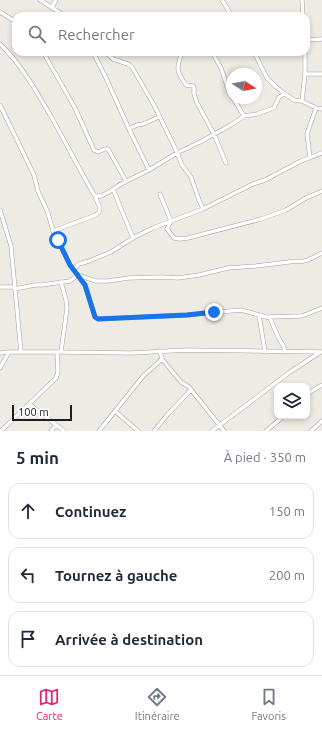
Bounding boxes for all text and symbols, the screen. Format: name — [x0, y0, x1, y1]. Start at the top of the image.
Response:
search box — [12, 12, 310, 56]
icon: search — [26, 23, 48, 45]
text: Rechercher — [58, 26, 135, 43]
north arrow — [226, 68, 262, 104]
route start — [49, 231, 67, 249]
route end — [205, 303, 223, 321]
map controls — [274, 383, 310, 419]
button: layers — [274, 383, 310, 419]
scale bar — [12, 403, 72, 422]
text: 100 m — [18, 406, 49, 418]
text: 5 min — [16, 448, 59, 467]
text: À pied · 350 m — [224, 450, 306, 464]
icon: ahead — [17, 500, 39, 522]
text: Continuez — [55, 503, 126, 520]
text: 150 m — [269, 504, 305, 518]
icon: left — [17, 564, 39, 586]
text: Tournez à gauche — [55, 567, 178, 584]
text: 200 m — [269, 568, 305, 582]
icon: arrive — [17, 628, 39, 650]
text: Arrivée à destination — [55, 631, 203, 648]
tab: Carte — [36, 686, 63, 722]
tab: Itinéraire — [135, 686, 180, 722]
tab: Favoris — [252, 686, 286, 722]

